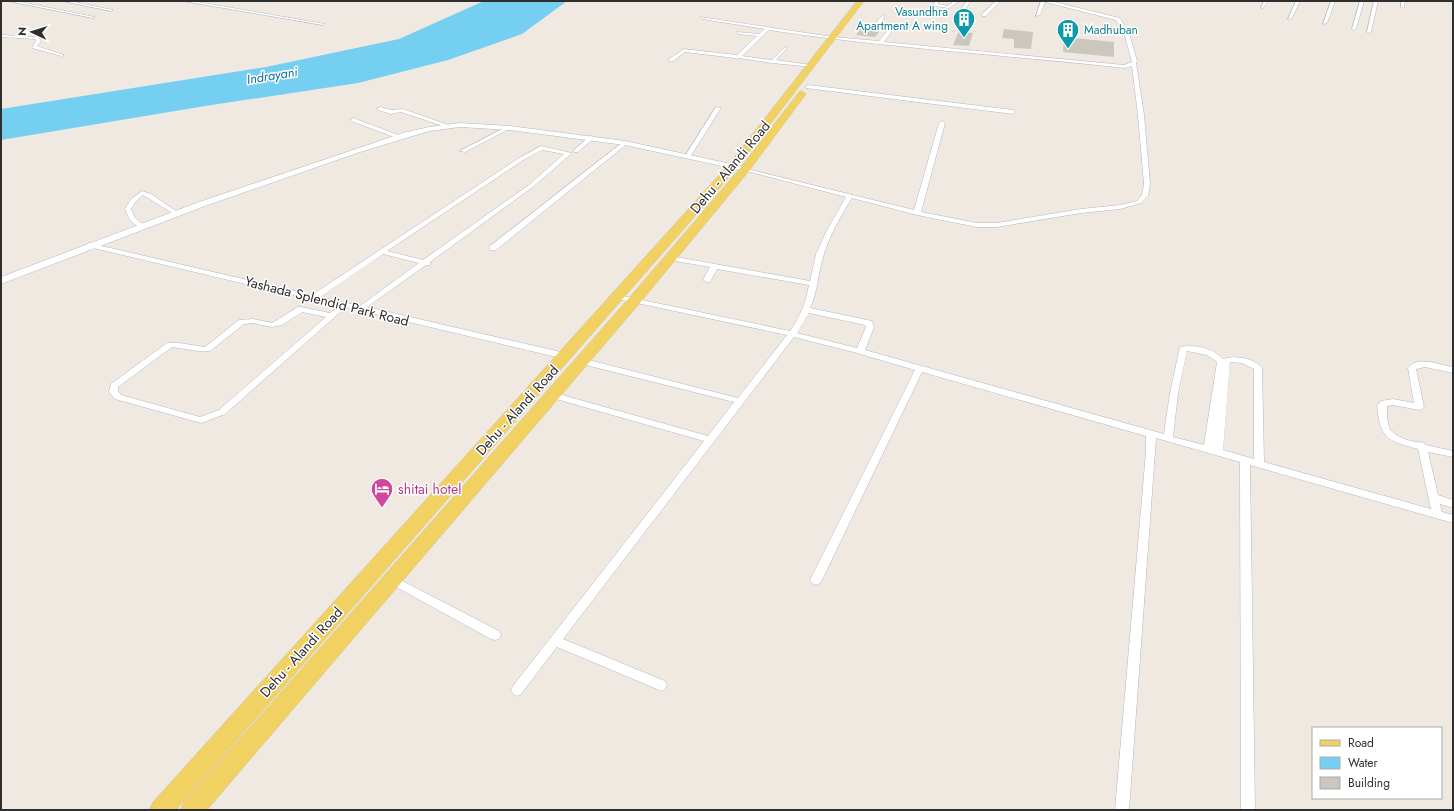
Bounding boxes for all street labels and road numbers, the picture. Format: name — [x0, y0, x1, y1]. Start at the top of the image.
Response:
street label: Dehu - Alandi Road — [685, 116, 775, 218]
street label: Yashada Splendid Park Road — [243, 271, 411, 331]
street label: Dehu - Alandi Road — [471, 360, 563, 460]
street label: Dehu - Alandi Road — [255, 602, 347, 702]

